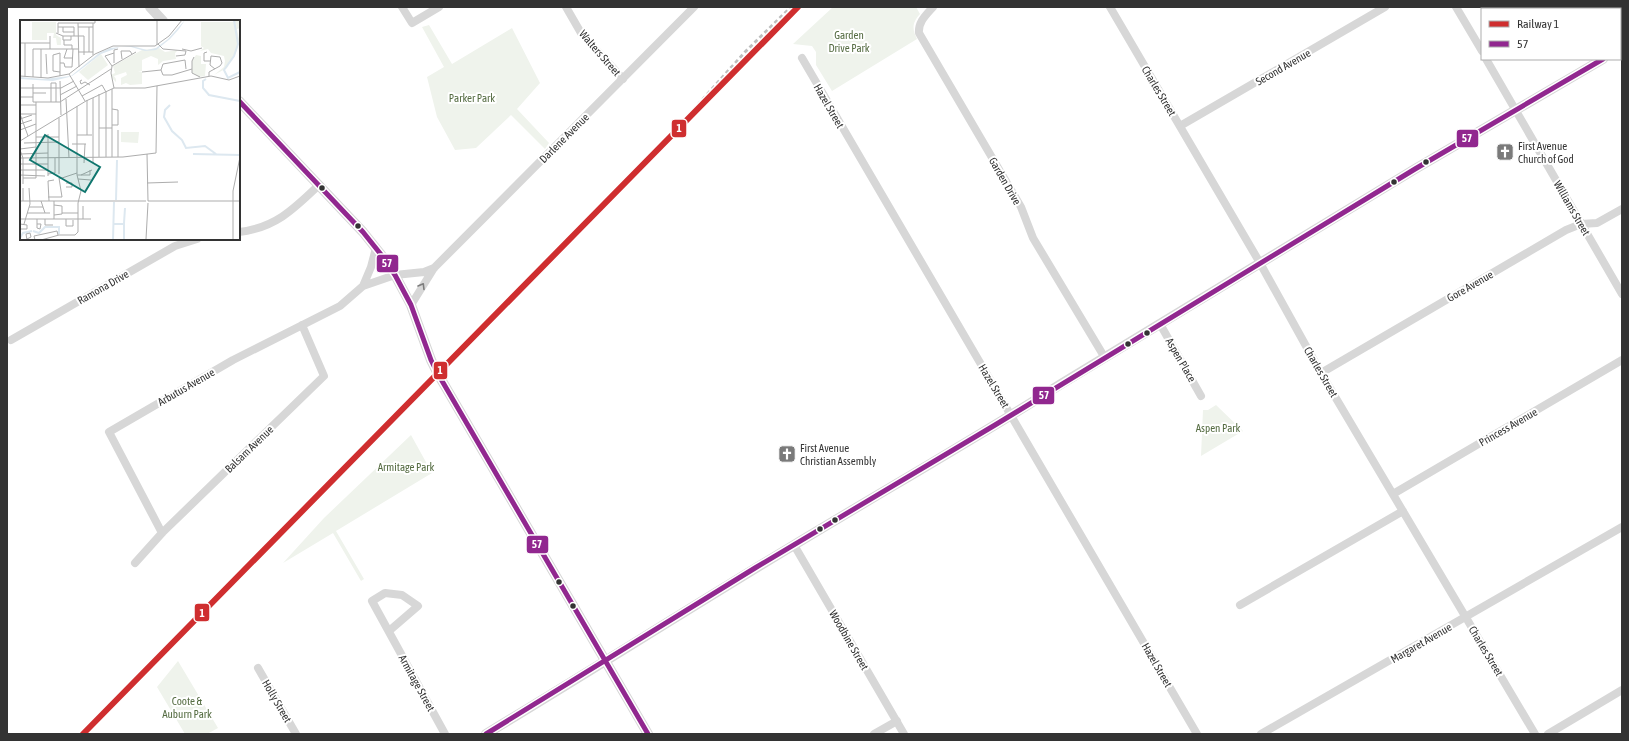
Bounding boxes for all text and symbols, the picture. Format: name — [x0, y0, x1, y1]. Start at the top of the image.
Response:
legend — [1481, 8, 1621, 60]
text: Railway 1 — [1517, 17, 1560, 31]
inset map — [20, 20, 240, 240]
street label: Walters Street — [577, 28, 623, 78]
park label: Garden Drive Park — [828, 29, 870, 54]
text: 57 — [1517, 37, 1529, 51]
street label: Second Avenue — [1253, 46, 1313, 88]
street label: Charles Street — [1139, 64, 1179, 118]
street label: Hazel Street — [812, 82, 846, 130]
park label: Parker Park — [449, 92, 495, 104]
street label: Darlene Avenue — [537, 111, 591, 165]
line badge: 1 — [671, 119, 687, 138]
text: 1 — [676, 122, 682, 134]
line badge: 57 — [1456, 129, 1479, 148]
text: 57 — [1462, 132, 1472, 144]
place label: First Avenue Church of God — [1518, 140, 1574, 165]
church icon: First Avenue Church of God — [1495, 142, 1515, 162]
street label: Garden Drive — [987, 155, 1023, 207]
unlabelled marker — [1421, 157, 1431, 167]
unlabelled marker — [1389, 177, 1399, 187]
street label: Williams Street — [1551, 178, 1593, 238]
unlabelled marker — [317, 183, 327, 193]
unlabelled marker — [353, 221, 363, 231]
line badge: 57 — [376, 254, 399, 273]
text: 57 — [382, 257, 392, 269]
street label: Ramona Drive — [75, 268, 131, 306]
street label: Gore Avenue — [1445, 268, 1495, 304]
one-way arrow — [418, 283, 425, 290]
unlabelled marker — [1142, 328, 1152, 338]
street label: Aspen Place — [1164, 336, 1198, 384]
unlabelled marker — [1123, 339, 1133, 349]
street label: Charles Street — [1302, 345, 1340, 399]
line badge: 1 — [433, 361, 448, 380]
street label: Hazel Street — [976, 362, 1012, 410]
text: 1 — [437, 364, 443, 376]
street label: Arbutus Avenue — [156, 366, 216, 408]
line badge: 57 — [1032, 386, 1055, 405]
text: 57 — [1039, 389, 1049, 401]
street label: Princess Avenue — [1477, 405, 1539, 449]
park label: Aspen Park — [1196, 422, 1241, 434]
street label: Balsam Avenue — [222, 423, 276, 475]
place label: First Avenue Christian Assembly — [800, 442, 877, 467]
church icon: First Avenue Christian Assembly — [777, 444, 797, 464]
park label: Armitage Park — [378, 461, 435, 473]
unlabelled marker — [830, 515, 840, 525]
unlabelled marker — [815, 524, 825, 534]
line badge: 57 — [526, 535, 549, 554]
text: 57 — [532, 538, 542, 550]
unlabelled marker — [554, 577, 564, 587]
unlabelled marker — [568, 601, 578, 611]
line badge: 1 — [194, 603, 210, 622]
text: 1 — [199, 607, 205, 619]
street label: Woodbine Street — [827, 608, 871, 672]
street label: Margaret Avenue — [1388, 621, 1454, 665]
street label: Charles Street — [1466, 624, 1506, 678]
street label: Hazel Street — [1140, 641, 1174, 689]
street label: Armitage Street — [397, 653, 437, 713]
street label: Holly Street — [260, 677, 294, 725]
park label: Coote & Auburn Park — [162, 695, 212, 720]

